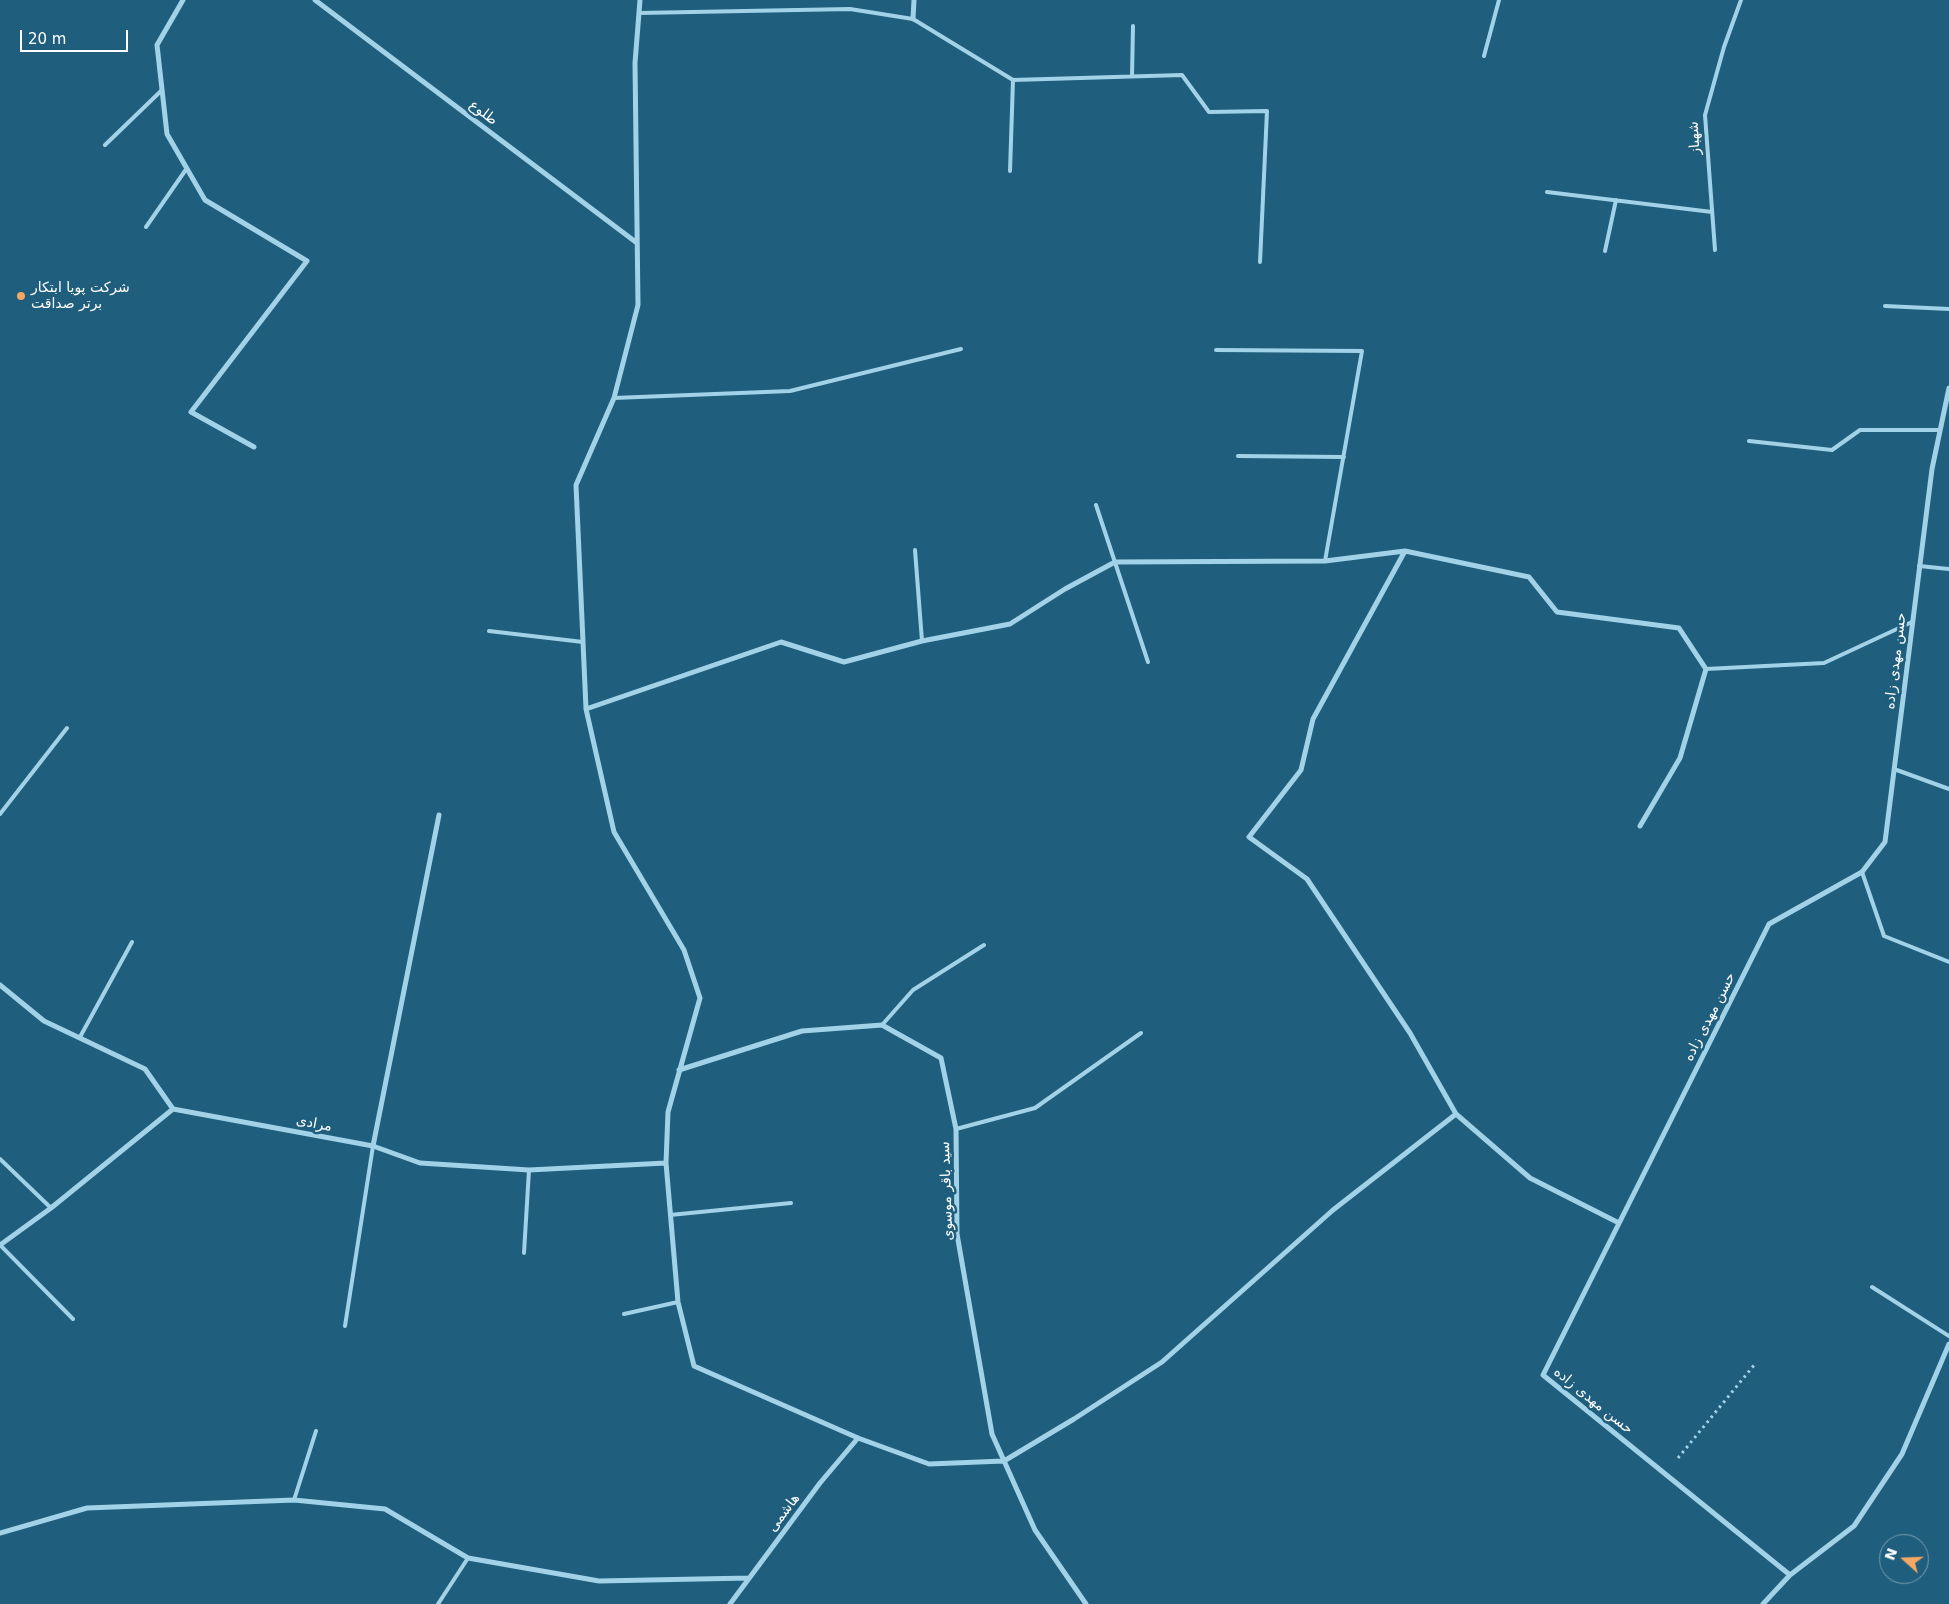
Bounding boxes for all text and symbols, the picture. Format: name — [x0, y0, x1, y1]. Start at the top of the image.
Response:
scale bar — [22, 20, 130, 52]
text: 20 m — [28, 30, 66, 48]
street label: طلوع — [465, 97, 501, 129]
street label: شهباز — [1685, 121, 1705, 155]
place label: شرکت پویا ابتکار برتر صداقت — [31, 280, 130, 312]
marker: شرکت پویا ابتکار برتر صداقت — [15, 290, 27, 302]
street label: حسن مهدی زاده — [1882, 612, 1910, 710]
street label: حسن مهدی زاده — [1680, 970, 1740, 1064]
street label: مرادی — [295, 1112, 333, 1136]
street label: سید باقر موسوی — [937, 1141, 957, 1241]
street label: حسن مهدی زاده — [1550, 1364, 1636, 1438]
street label: هاشمی — [764, 1491, 804, 1535]
north arrow — [1879, 1534, 1929, 1584]
text: N — [1881, 1546, 1900, 1562]

